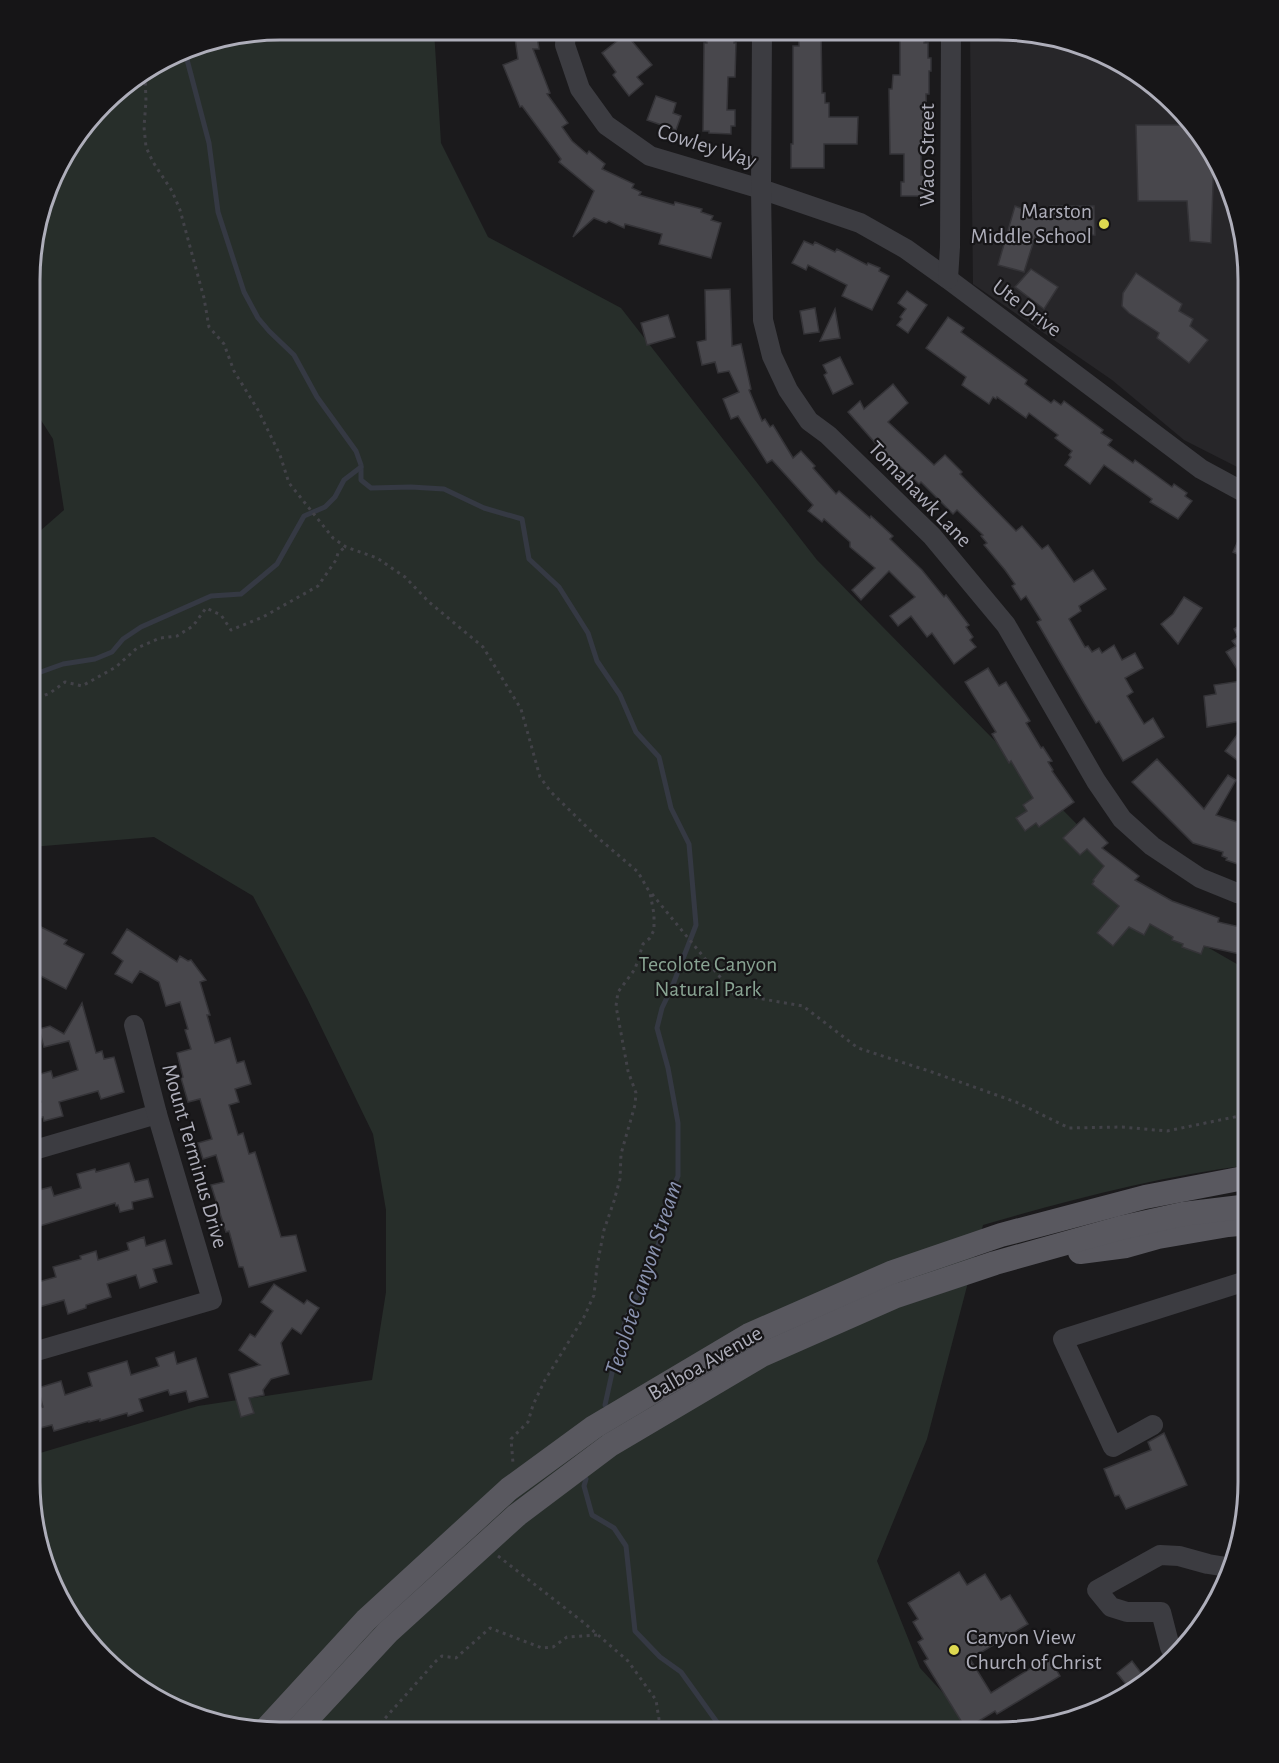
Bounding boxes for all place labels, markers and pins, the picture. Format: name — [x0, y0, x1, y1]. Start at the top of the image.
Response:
place label: Marston Middle School — [970, 200, 1092, 247]
marker: Marston Middle School — [1097, 217, 1111, 231]
place label: Canyon View Church of Christ — [966, 1626, 1101, 1673]
marker: Canyon View Church of Christ — [947, 1643, 961, 1657]

